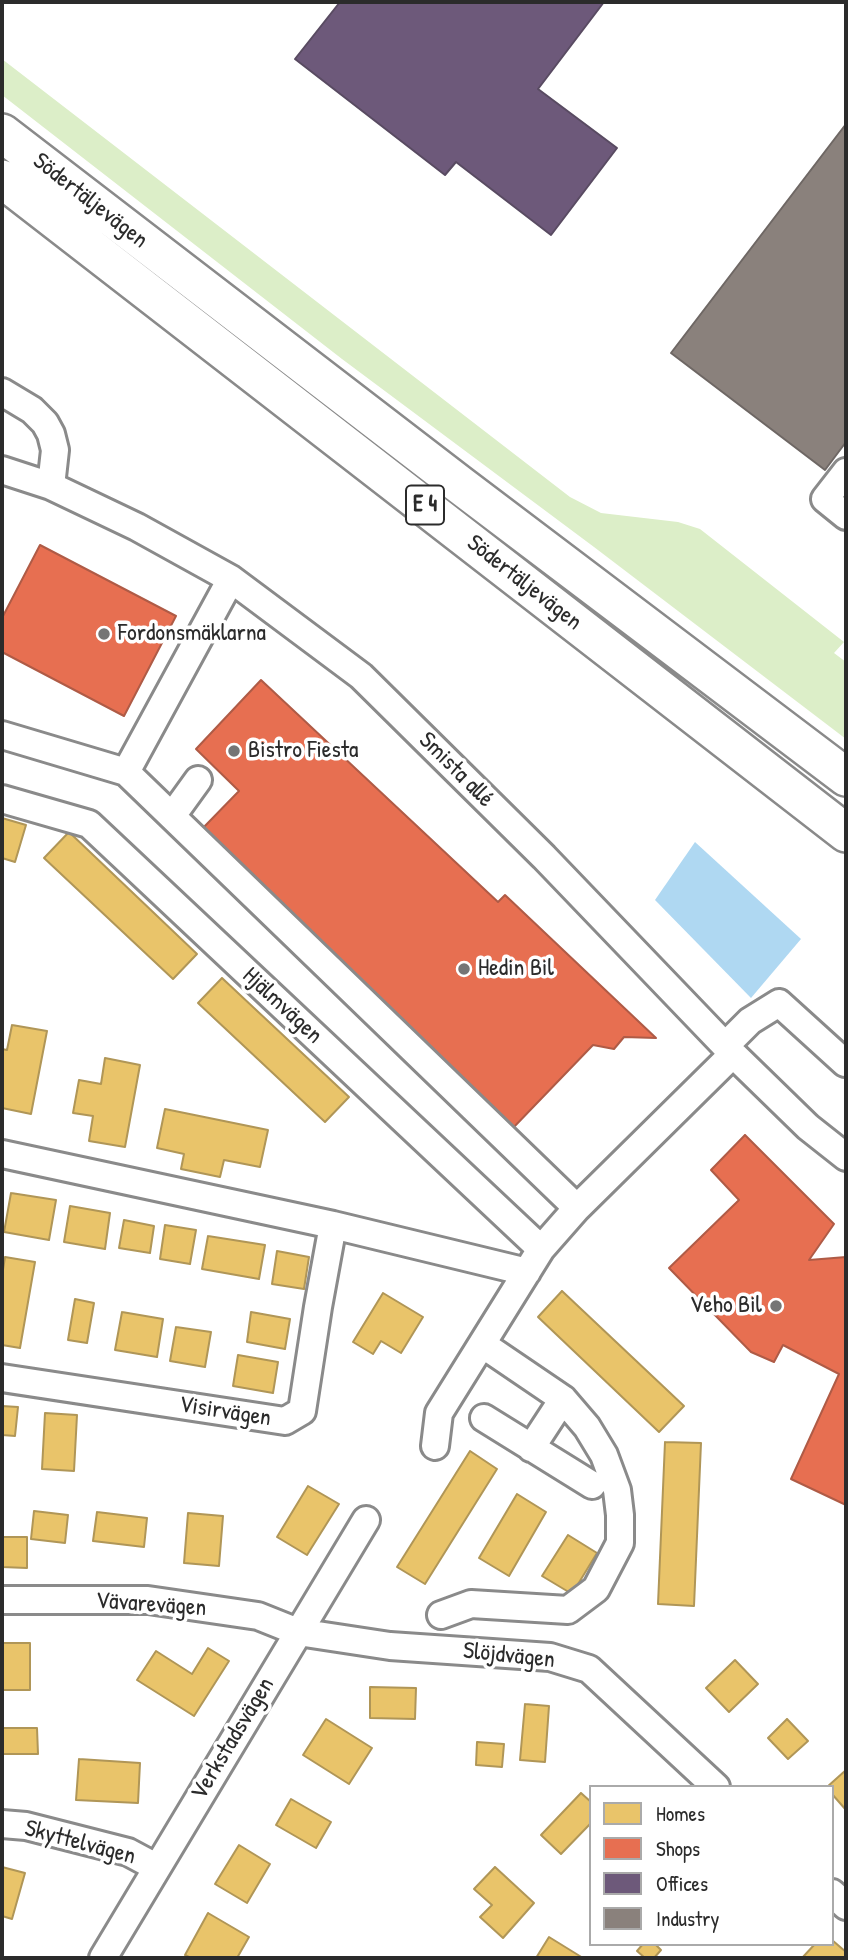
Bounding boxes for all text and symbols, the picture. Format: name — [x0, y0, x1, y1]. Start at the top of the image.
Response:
street label: Södertäljevägen — [27, 147, 153, 255]
road number: E 4 — [406, 485, 444, 524]
street label: Södertäljevägen — [461, 529, 587, 637]
place label: Fordonsmäklarna — [118, 620, 266, 648]
marker: Fordonsmäklarna — [96, 626, 112, 642]
street label: Smista allé — [412, 726, 500, 814]
place label: Bistro Fiesta — [248, 737, 358, 765]
marker: Bistro Fiesta — [226, 743, 242, 759]
place label: Hedin Bil — [478, 955, 554, 983]
marker: Hedin Bil — [456, 961, 472, 977]
street label: Hjälmvägen — [236, 962, 328, 1050]
place label: Veho Bil — [690, 1292, 762, 1320]
marker: Veho Bil — [768, 1298, 784, 1314]
street label: Visirvägen — [177, 1391, 273, 1433]
street label: Vävarevägen — [95, 1587, 207, 1623]
street label: Slöjdvägen — [462, 1637, 556, 1675]
street label: Verkstadsvägen — [185, 1673, 281, 1805]
legend — [589, 1785, 834, 1946]
text: Homes — [656, 1799, 705, 1828]
street label: Skyttelvägen — [21, 1814, 139, 1872]
text: Shops — [656, 1834, 700, 1863]
text: Offices — [656, 1869, 708, 1898]
text: Industry — [656, 1904, 719, 1933]

